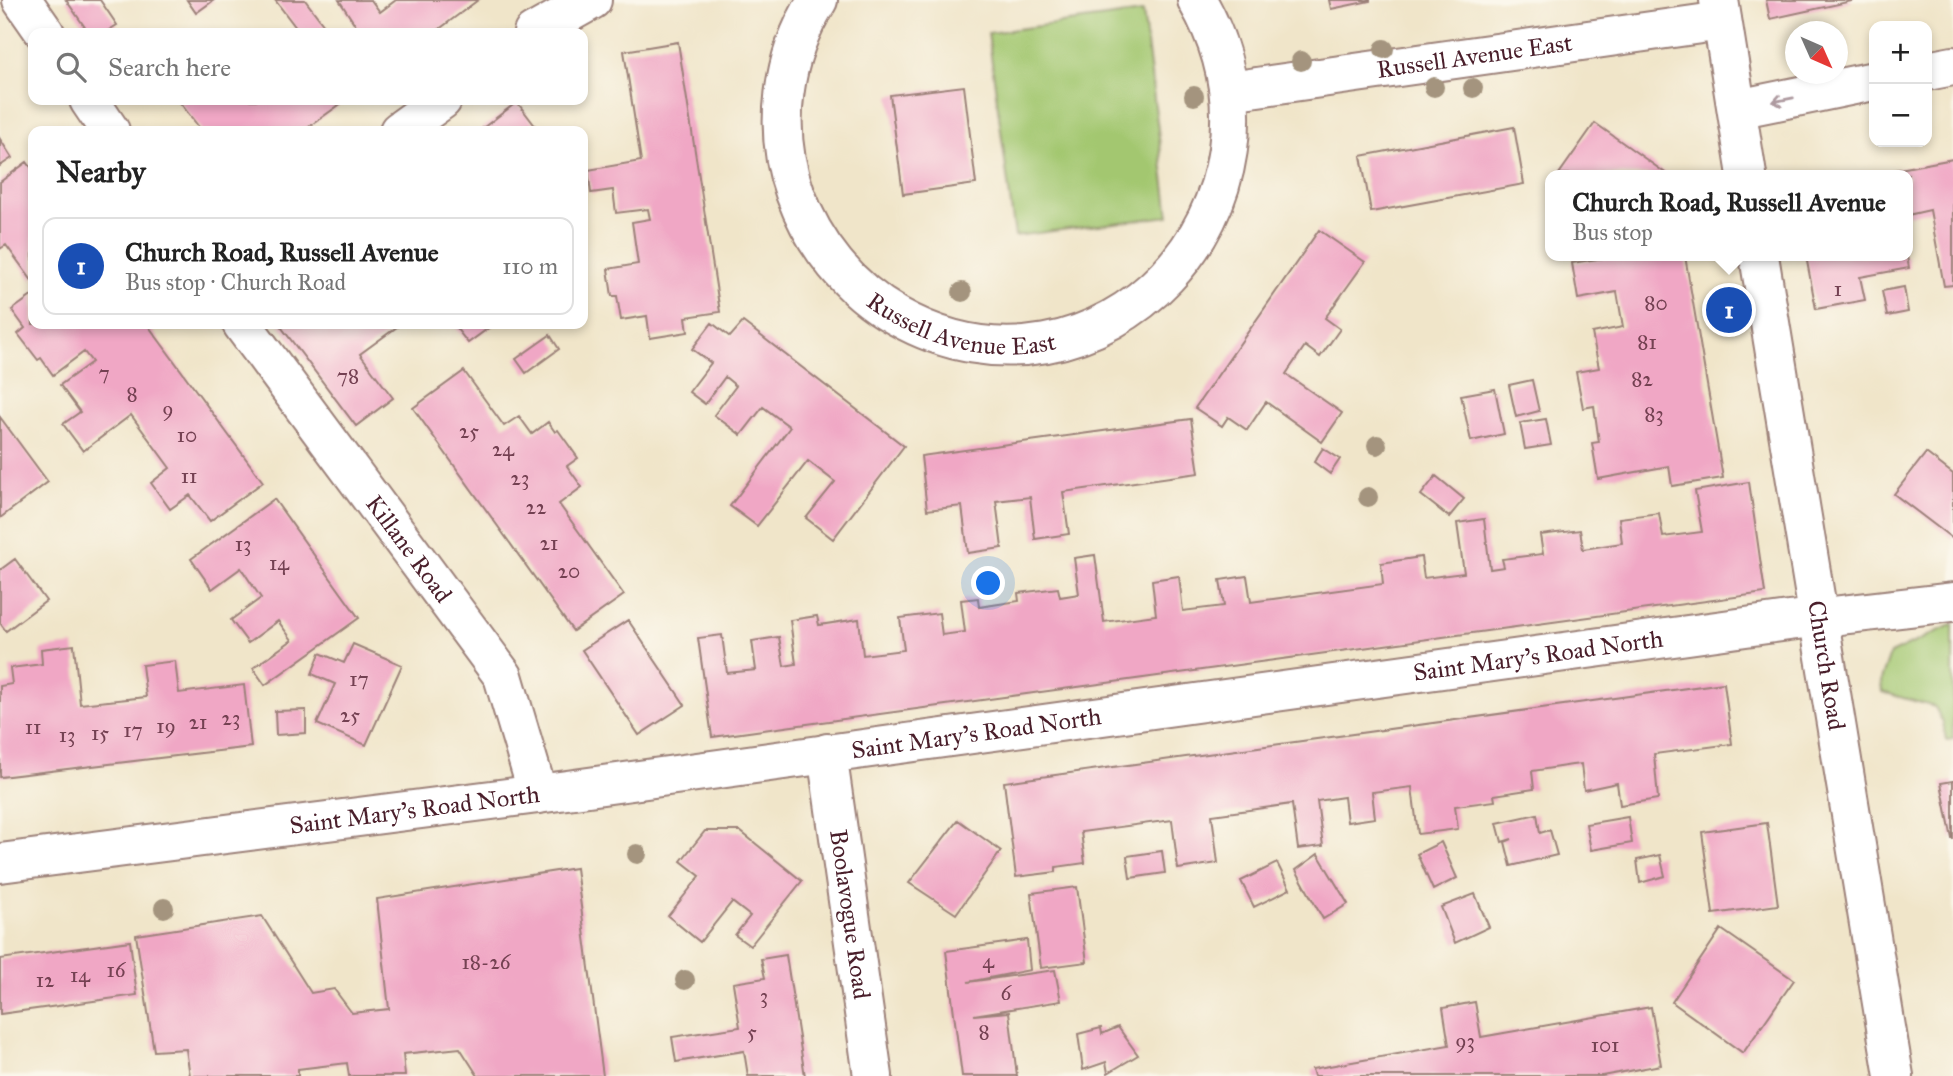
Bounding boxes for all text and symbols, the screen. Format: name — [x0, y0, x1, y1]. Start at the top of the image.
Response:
north arrow — [1785, 21, 1848, 84]
map controls — [1869, 21, 1932, 147]
button: + — [1869, 21, 1932, 84]
street label: Russell Avenue East — [1375, 27, 1575, 85]
search box — [28, 28, 588, 105]
icon: search — [52, 48, 90, 86]
text: Search here — [108, 51, 231, 83]
button: − — [1869, 84, 1932, 147]
one-way arrow — [1772, 93, 1795, 107]
text: Nearby — [56, 154, 146, 190]
popup — [1545, 170, 1913, 261]
text: Church Road, Russell Avenue — [1572, 186, 1886, 218]
text: Bus stop — [1572, 218, 1653, 246]
text: Church Road, Russell Avenue — [125, 236, 439, 268]
text: 1 — [76, 252, 86, 280]
text: 110 m — [502, 252, 558, 280]
text: Bus stop · Church Road — [125, 268, 346, 296]
house number: 1 — [1834, 276, 1842, 302]
pin: 1 — [1706, 284, 1752, 336]
street label: Russell Avenue East — [861, 286, 1059, 362]
house number: 80 — [1644, 290, 1668, 316]
house number: 81 — [1637, 329, 1657, 355]
house number: 7 — [98, 360, 110, 386]
house number: 78 — [337, 363, 359, 389]
house number: 82 — [1631, 366, 1653, 392]
house number: 8 — [126, 381, 138, 407]
house number: 9 — [162, 396, 174, 422]
house number: 83 — [1644, 401, 1664, 427]
house number: 25 — [459, 418, 479, 444]
house number: 10 — [177, 422, 197, 448]
house number: 24 — [492, 436, 515, 462]
house number: 11 — [181, 463, 197, 489]
house number: 23 — [511, 465, 529, 491]
street label: Killane Road — [359, 489, 458, 608]
house number: 22 — [526, 494, 547, 520]
house number: 21 — [540, 530, 558, 556]
house number: 13 — [235, 531, 251, 557]
house number: 14 — [269, 550, 290, 576]
house number: 20 — [558, 558, 580, 584]
your location — [971, 566, 1005, 600]
street label: Church Road — [1801, 598, 1852, 733]
street label: Saint Mary's Road North — [1411, 624, 1665, 688]
house number: 17 — [349, 666, 369, 692]
street label: Saint Mary's Road North — [850, 701, 1103, 765]
house number: 25 — [340, 702, 360, 728]
house number: 23 — [222, 705, 240, 731]
house number: 21 — [189, 709, 207, 735]
house number: 19 — [156, 713, 176, 739]
house number: 11 — [25, 714, 41, 740]
house number: 17 — [123, 717, 143, 743]
house number: 15 — [91, 720, 109, 746]
house number: 13 — [59, 722, 75, 748]
street label: Saint Mary's Road North — [288, 779, 541, 841]
street label: Boolavogue Road — [823, 828, 877, 1001]
house number: 4 — [982, 948, 995, 974]
house number: 18-26 — [461, 949, 512, 975]
house number: 16 — [106, 957, 127, 983]
house number: 14 — [70, 962, 91, 988]
house number: 12 — [36, 967, 55, 993]
house number: 6 — [1001, 980, 1013, 1006]
house number: 3 — [760, 983, 768, 1009]
house number: 5 — [747, 1019, 757, 1045]
house number: 8 — [978, 1019, 990, 1045]
house number: 93 — [1455, 1028, 1475, 1054]
house number: 101 — [1591, 1032, 1619, 1058]

